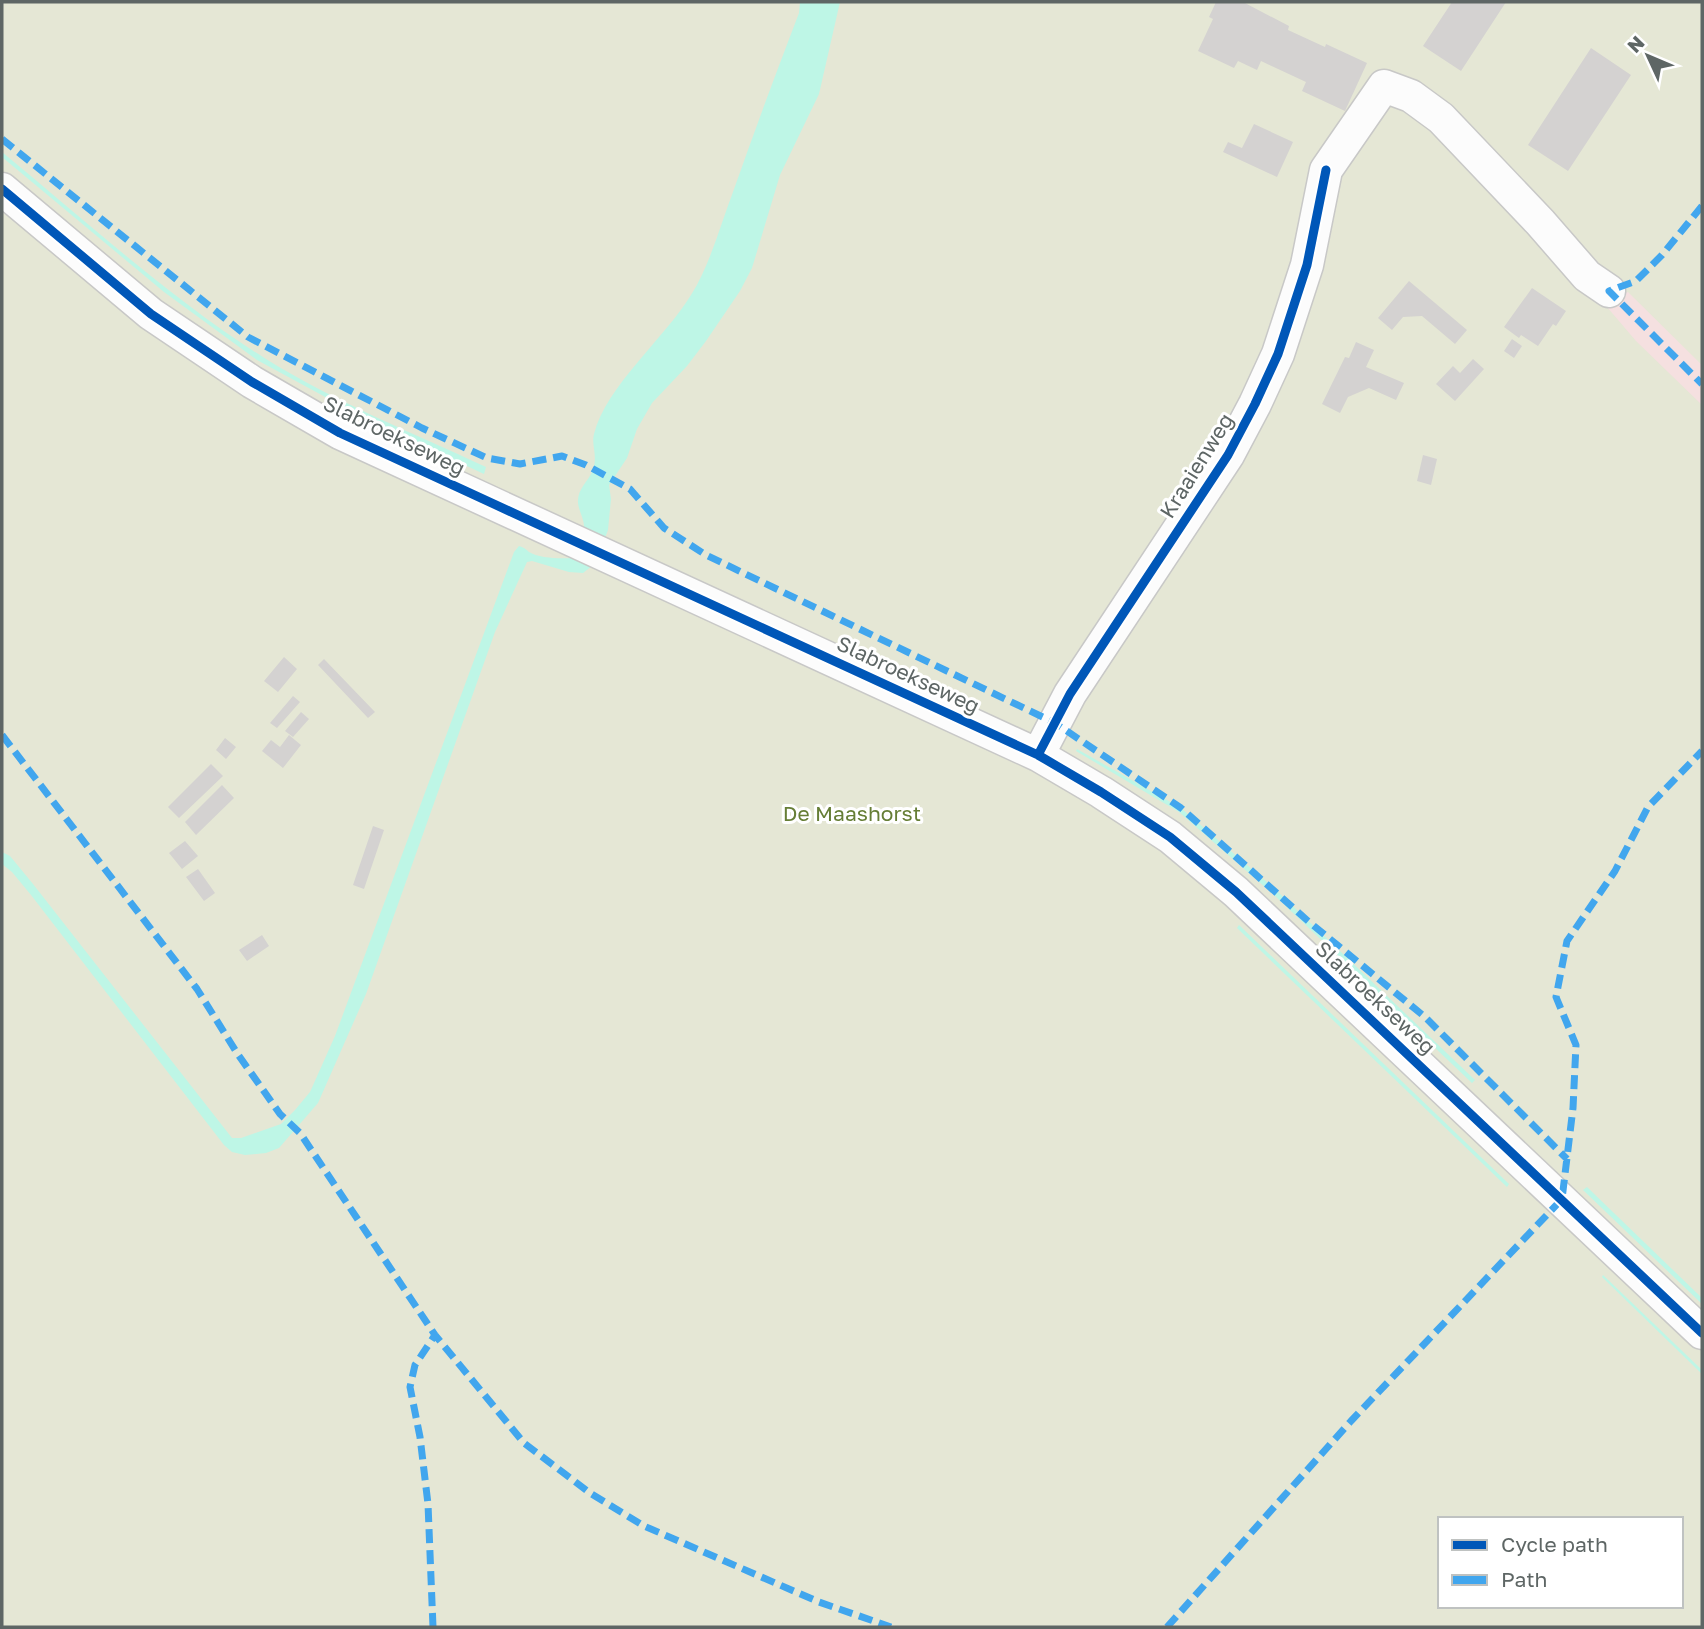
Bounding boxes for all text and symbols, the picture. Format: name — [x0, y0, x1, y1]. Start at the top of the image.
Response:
north arrow — [1613, 21, 1683, 91]
text: N — [1622, 31, 1649, 57]
street label: Slabroekseweg — [319, 390, 470, 481]
street label: Kraaienweg — [1154, 408, 1239, 523]
street label: Slabroekseweg — [833, 630, 984, 719]
park label: De Maashorst — [783, 800, 921, 826]
street label: Slabroekseweg — [1310, 935, 1441, 1059]
legend — [1438, 1517, 1683, 1608]
text: Cycle path — [1501, 1531, 1608, 1557]
text: Path — [1501, 1566, 1548, 1592]

